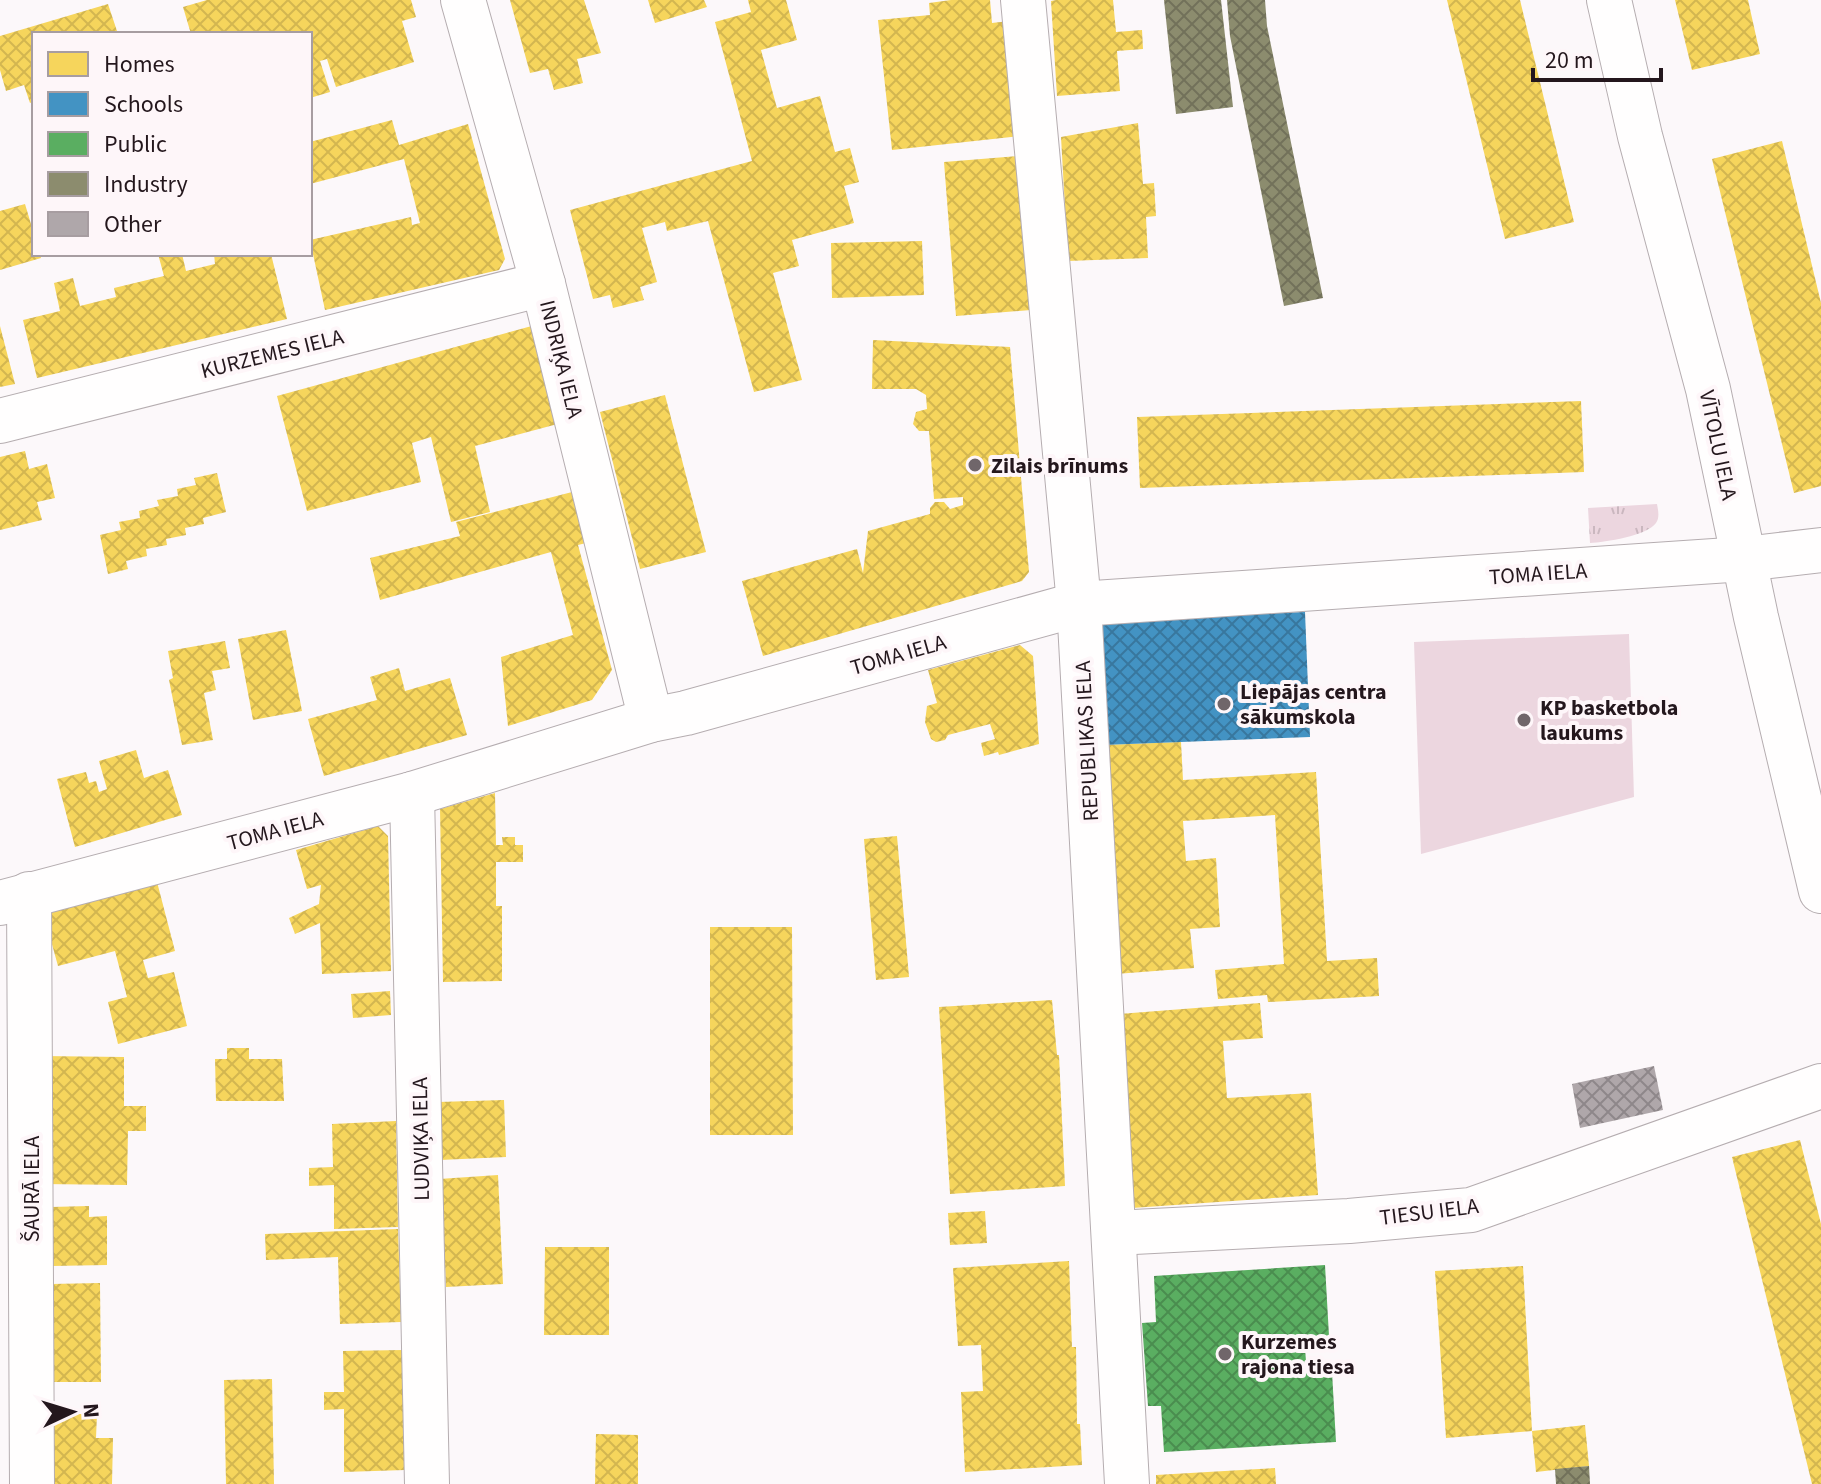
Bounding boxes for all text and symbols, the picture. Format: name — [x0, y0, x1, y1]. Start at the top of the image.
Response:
legend — [32, 32, 312, 256]
scale bar — [1533, 32, 1661, 82]
text: 20 m — [1545, 43, 1594, 78]
text: Homes — [104, 47, 175, 82]
text: Schools — [104, 87, 183, 122]
text: Public — [104, 127, 167, 162]
text: Industry — [104, 167, 188, 202]
text: Other — [104, 207, 162, 242]
street label: INDRIĶA IELA — [531, 297, 591, 422]
street label: KURZEMES IELA — [197, 321, 347, 387]
street label: VĪTOLU IELA — [1691, 387, 1745, 503]
place label: Zilais brīnums — [991, 450, 1128, 482]
marker: Zilais brīnums — [966, 456, 984, 474]
street label: TOMA IELA — [1488, 555, 1588, 593]
street label: TOMA IELA — [847, 626, 950, 684]
street label: REPUBLIKAS IELA — [1067, 660, 1107, 822]
place label: Liepājas centra sākumskola — [1240, 676, 1387, 733]
place label: KP basketbola laukums — [1540, 692, 1678, 749]
marker: Liepājas centra sākumskola — [1215, 695, 1233, 713]
marker: KP basketbola laukums — [1515, 711, 1533, 729]
street label: TOMA IELA — [224, 803, 327, 859]
street label: LUDVIĶA IELA — [404, 1077, 438, 1201]
street label: ŠAURĀ IELA — [16, 1136, 48, 1242]
street label: TIESU IELA — [1378, 1190, 1481, 1234]
place label: Kurzemes rajona tiesa — [1241, 1326, 1355, 1383]
marker: Kurzemes rajona tiesa — [1216, 1345, 1234, 1363]
north arrow — [32, 1372, 112, 1452]
text: N — [74, 1402, 107, 1419]

